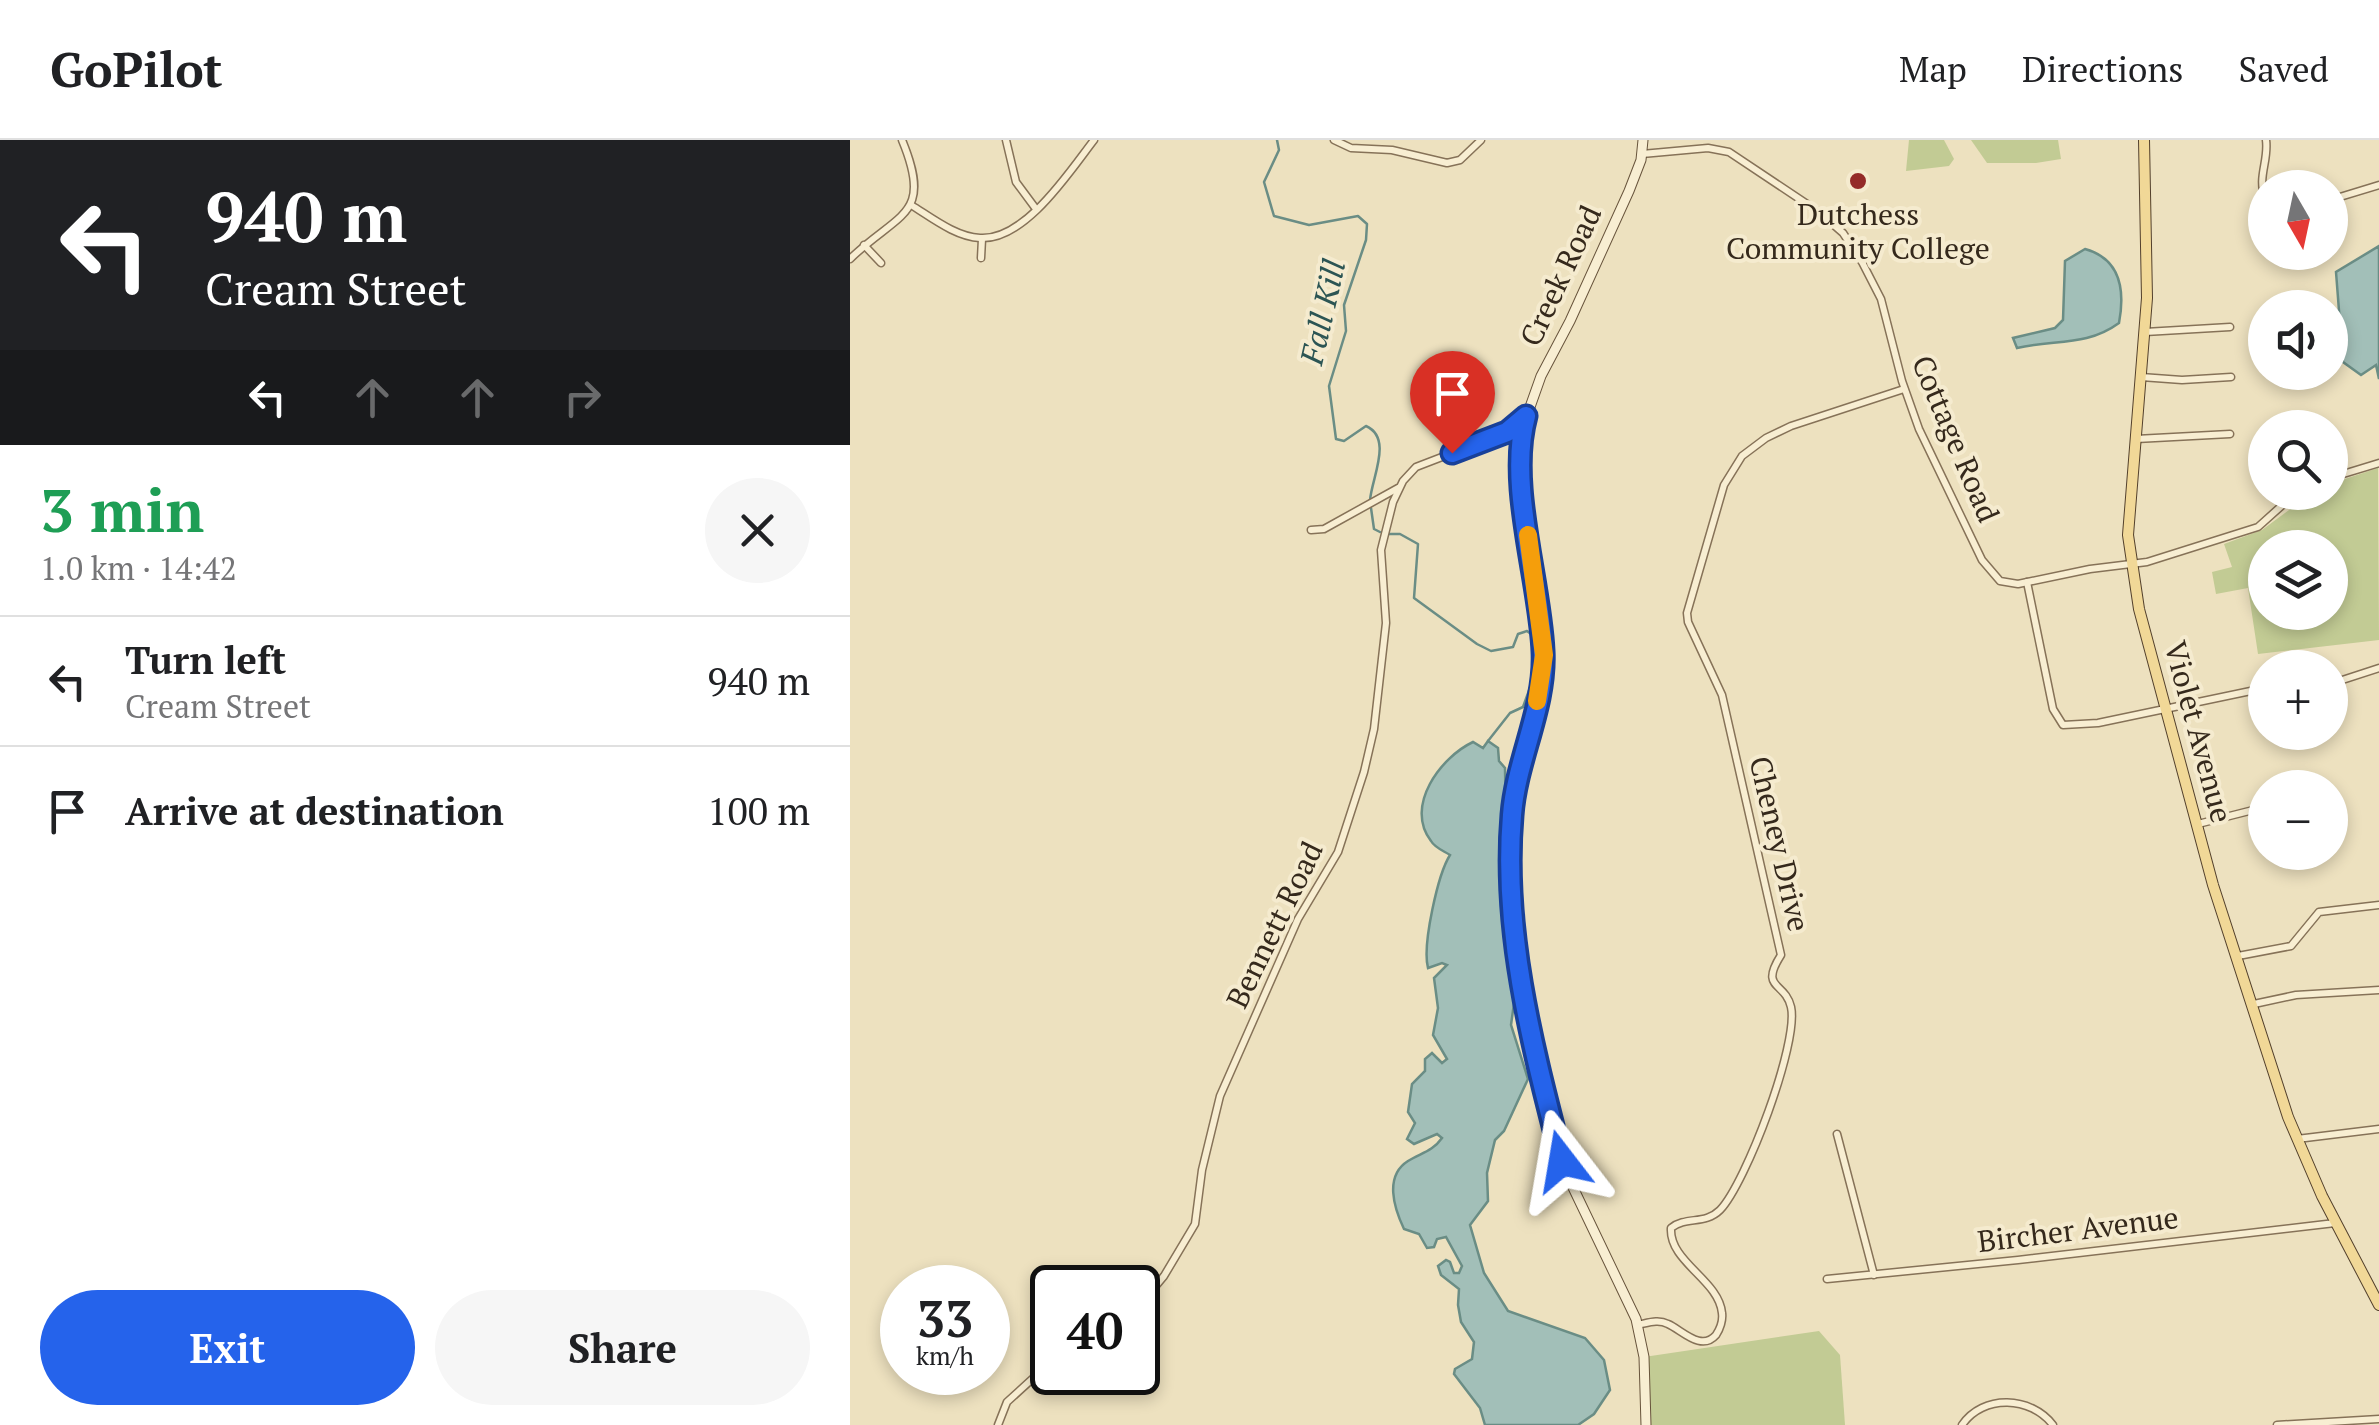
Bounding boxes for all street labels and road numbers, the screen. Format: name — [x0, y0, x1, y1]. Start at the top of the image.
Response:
street label: Creek Road — [1510, 199, 1610, 352]
street label: Cottage Road — [1903, 349, 2009, 528]
street label: Violet Avenue — [2156, 637, 2242, 827]
street label: Cheney Drive — [1740, 752, 1820, 935]
street label: Bennett Road — [1217, 835, 1332, 1015]
street label: Bircher Avenue — [1975, 1197, 2181, 1261]

